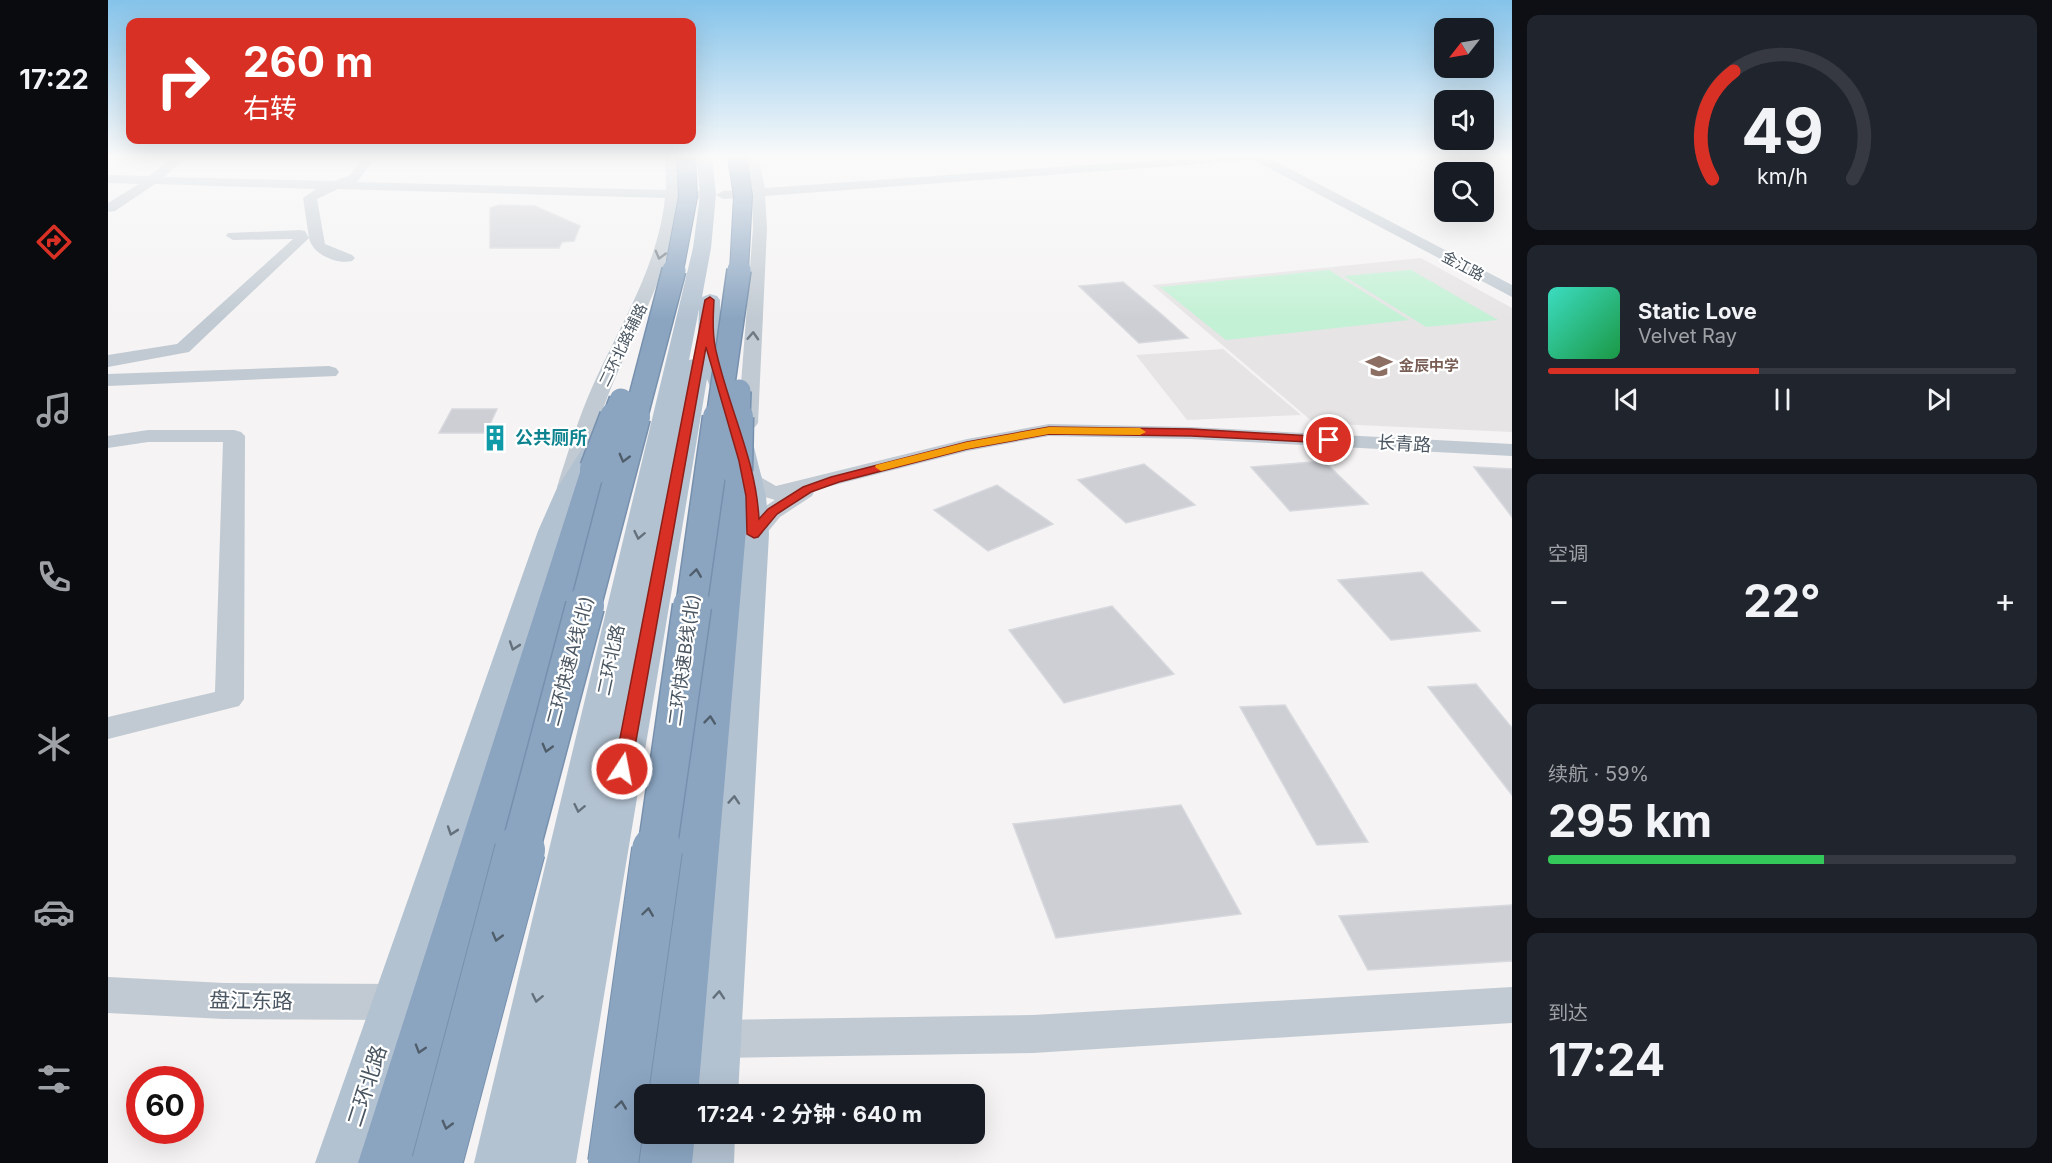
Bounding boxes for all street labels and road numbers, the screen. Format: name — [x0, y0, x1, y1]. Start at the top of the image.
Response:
street label: 金江路 — [1439, 247, 1488, 285]
street label: 二环北路辅路 — [594, 300, 651, 389]
street label: 长青路 — [1377, 432, 1432, 455]
street label: 二环快速B线(北) — [664, 593, 703, 727]
street label: 二环快速A线(北) — [542, 594, 597, 728]
street label: 二环北路 — [593, 622, 628, 697]
street label: 盘江东路 — [209, 987, 293, 1014]
street label: 二环北路 — [342, 1042, 391, 1130]

